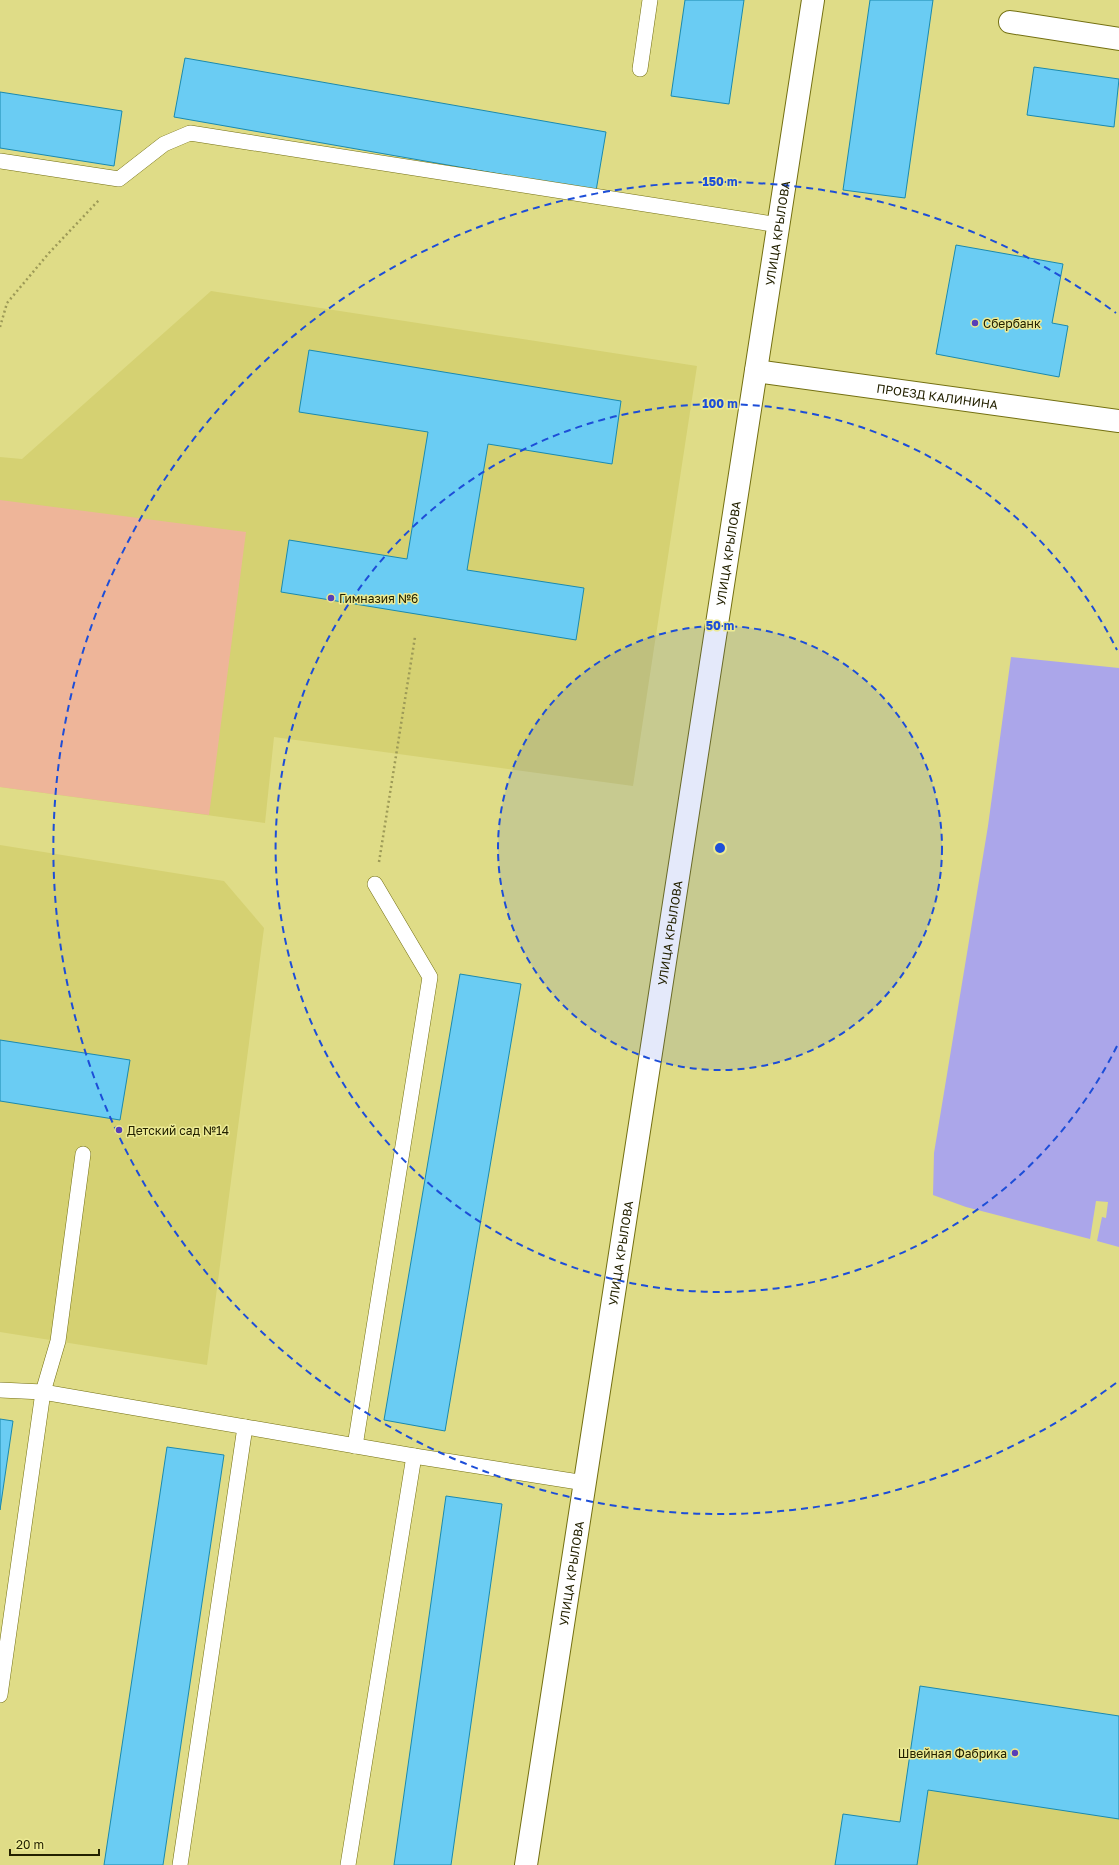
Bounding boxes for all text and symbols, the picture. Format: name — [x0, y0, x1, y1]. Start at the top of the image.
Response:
text: 150 m — [703, 174, 737, 189]
street label: УЛИЦА КРЫЛОВА — [762, 180, 793, 287]
place label: Сбербанк — [983, 316, 1041, 331]
marker: Сбербанк — [970, 318, 980, 328]
street label: ПРОЕЗД КАЛИНИНА — [876, 380, 999, 412]
text: 100 m — [702, 396, 738, 411]
street label: УЛИЦА КРЫЛОВА — [712, 500, 743, 607]
place label: Гимназия №6 — [339, 591, 418, 606]
marker: Гимназия №6 — [326, 593, 336, 603]
text: 50 m — [706, 618, 734, 633]
centre of rings — [713, 841, 727, 855]
street label: УЛИЦА КРЫЛОВА — [654, 879, 685, 986]
place label: Детский сад №14 — [127, 1123, 229, 1138]
marker: Детский сад №14 — [114, 1125, 124, 1135]
street label: УЛИЦА КРЫЛОВА — [605, 1200, 636, 1307]
street label: УЛИЦА КРЫЛОВА — [555, 1520, 586, 1627]
place label: Швейная Фабрика — [898, 1746, 1007, 1761]
marker: Швейная Фабрика — [1010, 1748, 1020, 1758]
scale bar — [10, 1831, 99, 1857]
text: 20 m — [16, 1837, 44, 1852]

